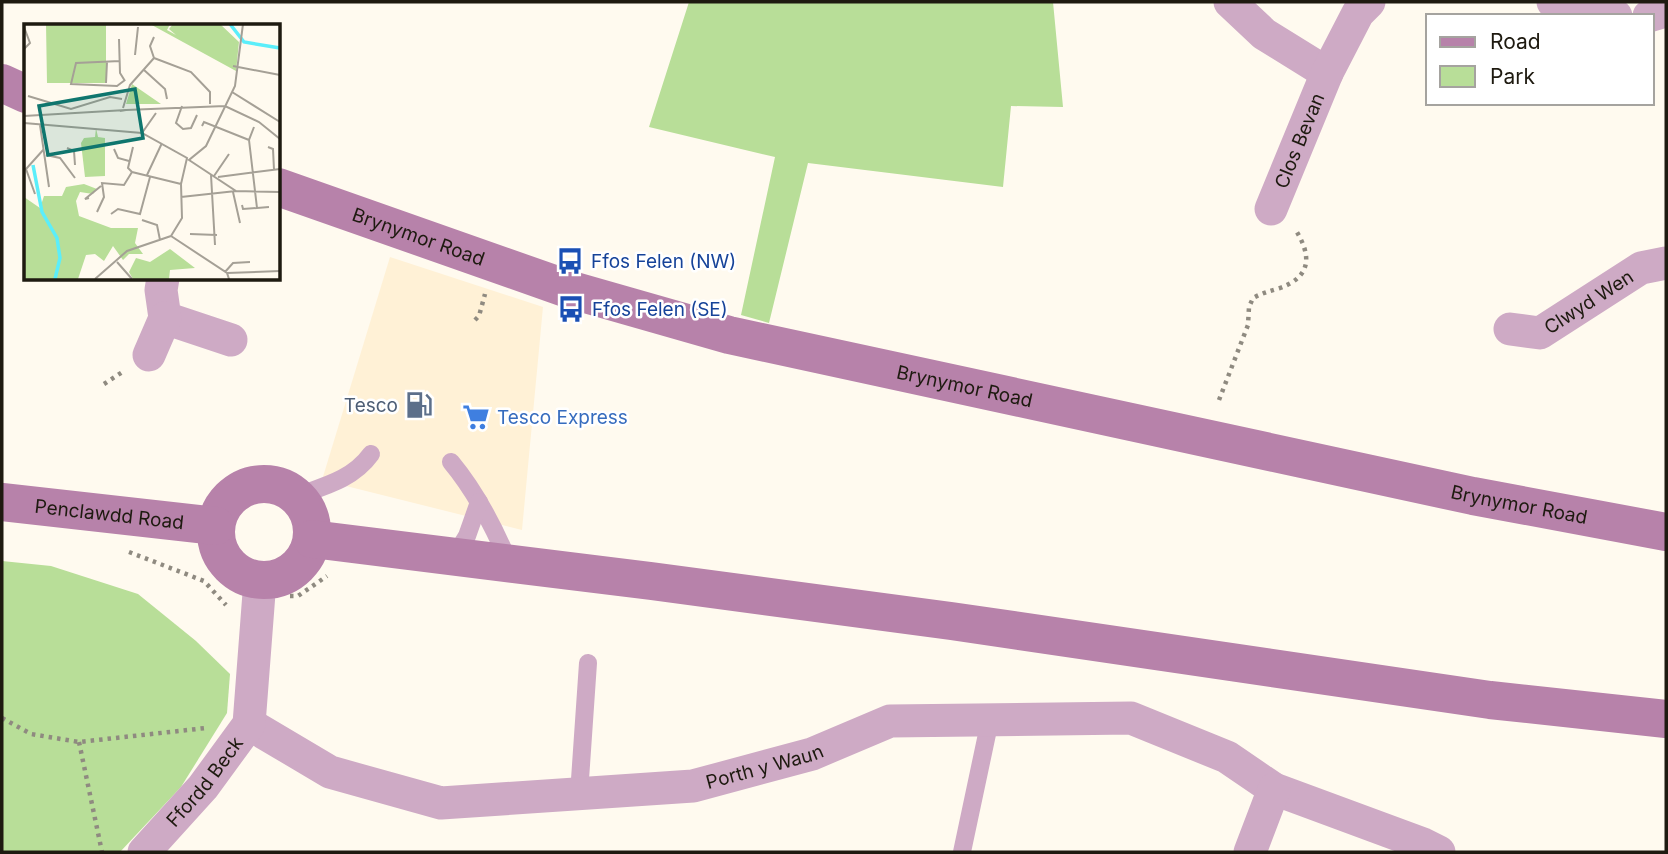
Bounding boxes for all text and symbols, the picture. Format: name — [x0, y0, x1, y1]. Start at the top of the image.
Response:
legend — [1426, 14, 1654, 105]
inset map — [24, 24, 280, 280]
text: Road — [1490, 29, 1541, 54]
text: Park — [1490, 64, 1535, 89]
street label: Clos Bevan — [1269, 90, 1329, 192]
street label: Brynymor Road — [349, 203, 488, 270]
bus stop icon: Ffos Felen (NW) — [555, 246, 585, 276]
place label: Ffos Felen (NW) — [591, 250, 736, 273]
street label: Clwyd Wen — [1540, 265, 1637, 339]
bus stop icon: Ffos Felen (SE) — [556, 294, 586, 324]
place label: Ffos Felen (SE) — [592, 298, 728, 321]
street label: Brynymor Road — [895, 360, 1035, 412]
fuel station icon: Tesco — [404, 390, 434, 420]
place label: Tesco — [344, 394, 398, 417]
supermarket icon: Tesco Express — [461, 402, 491, 432]
place label: Tesco Express — [497, 406, 628, 429]
street label: Brynymor Road — [1449, 480, 1589, 529]
street label: Penclawdd Road — [33, 494, 185, 534]
street label: Ffordd Beck — [161, 731, 248, 831]
street label: Porth y Waun — [703, 739, 827, 794]

